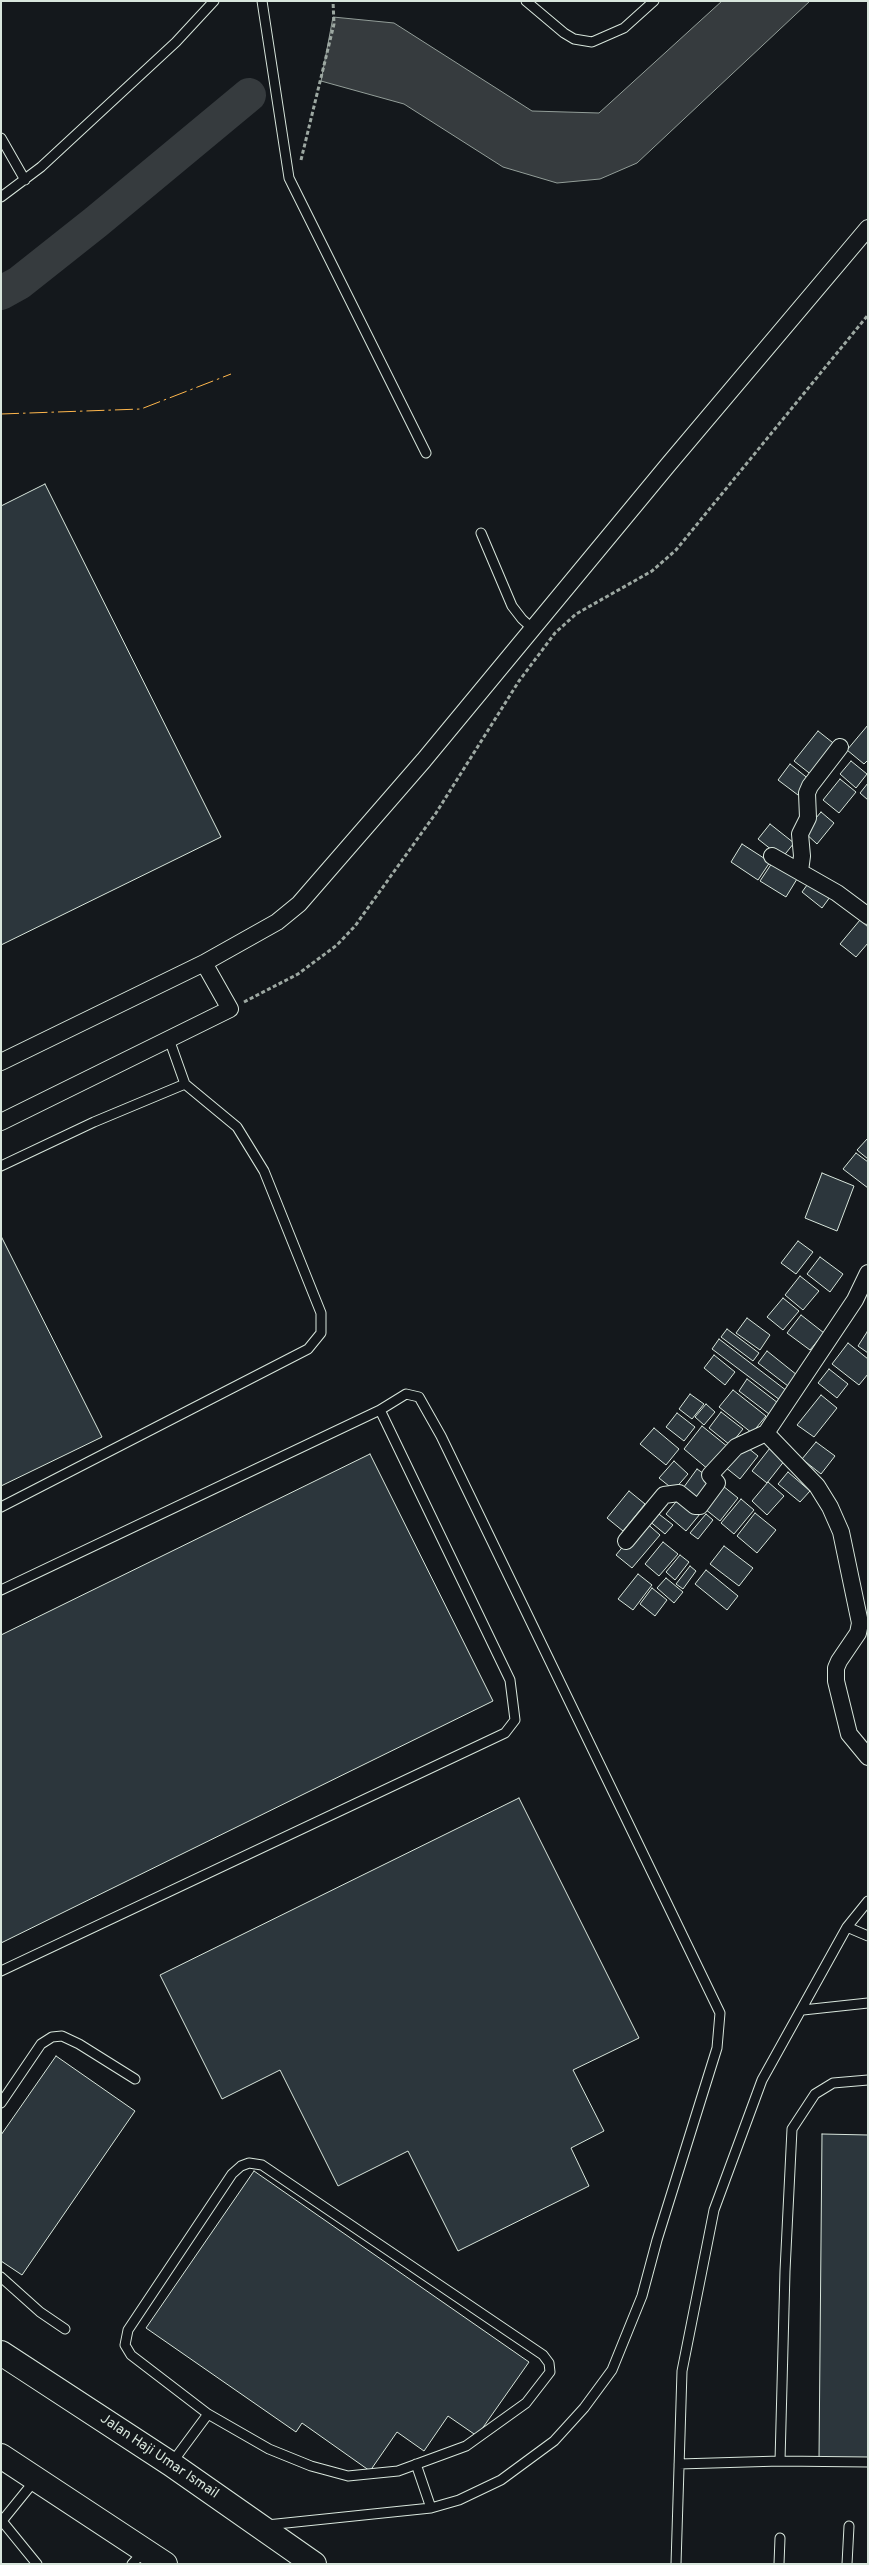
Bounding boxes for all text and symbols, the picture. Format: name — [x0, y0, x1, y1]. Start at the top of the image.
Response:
street label: Jalan Haji Umar Ismail — [96, 2411, 222, 2503]

